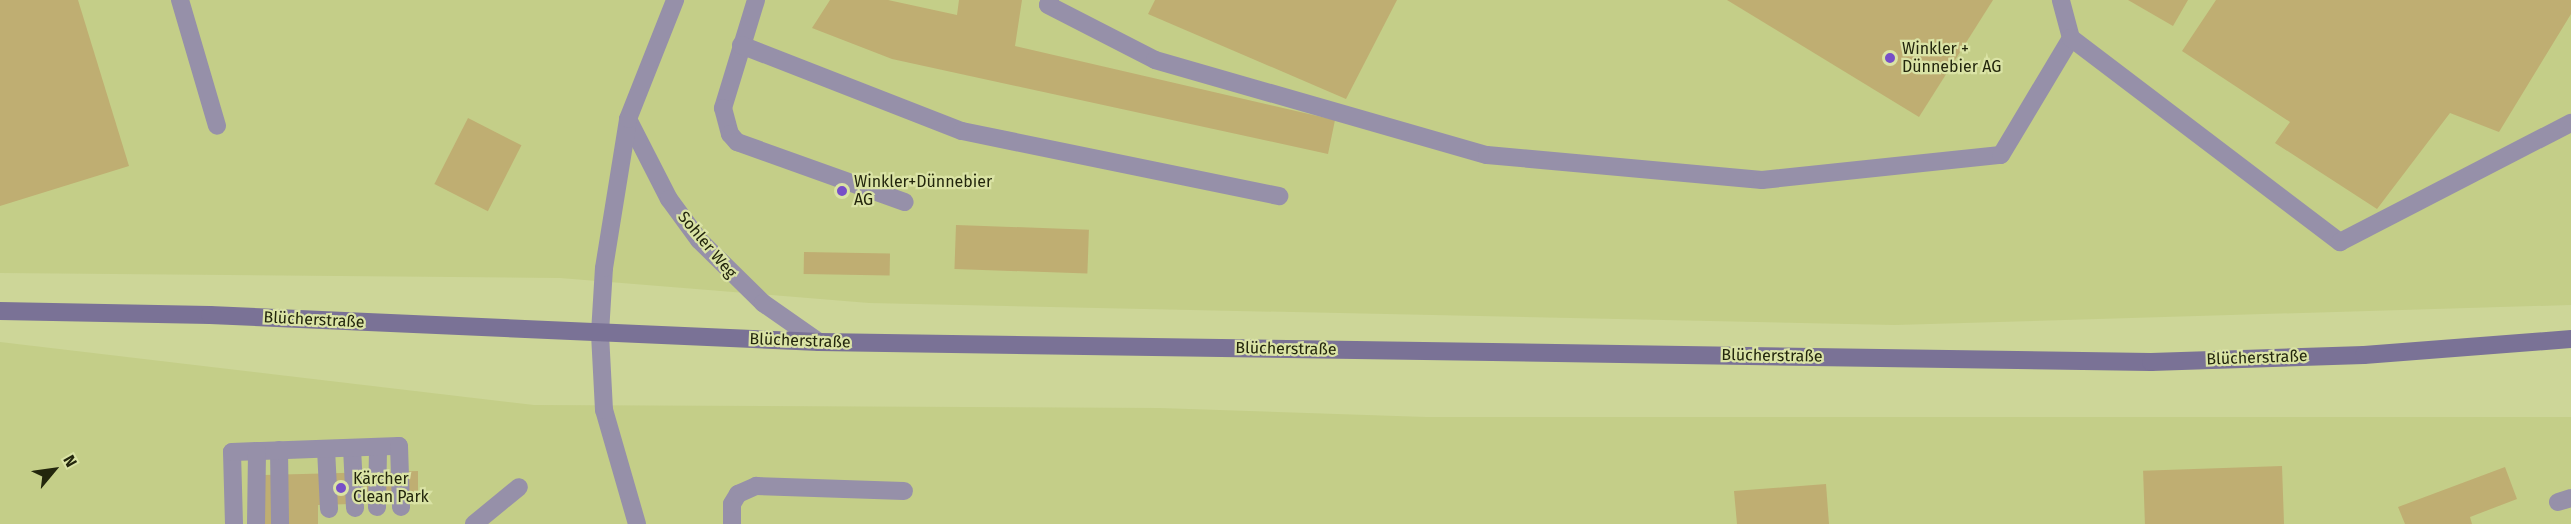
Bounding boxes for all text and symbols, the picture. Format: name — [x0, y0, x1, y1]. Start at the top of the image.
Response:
place label: Winkler + Dünnebier AG — [1902, 39, 2001, 77]
marker: Winkler + Dünnebier AG — [1883, 51, 1897, 65]
place label: Winkler+Dünnebier AG — [854, 172, 992, 210]
marker: Winkler+Dünnebier AG — [835, 184, 849, 198]
street label: Sohler Weg — [674, 208, 740, 282]
street label: Blücherstraße — [263, 308, 365, 332]
street label: Blücherstraße — [749, 330, 851, 352]
street label: Blücherstraße — [1235, 339, 1337, 359]
street label: Blücherstraße — [1721, 346, 1823, 366]
street label: Blücherstraße — [2206, 347, 2308, 369]
north arrow — [24, 440, 84, 500]
text: N — [59, 452, 81, 470]
place label: Kärcher Clean Park — [353, 469, 429, 507]
marker: Kärcher Clean Park — [334, 481, 348, 495]

